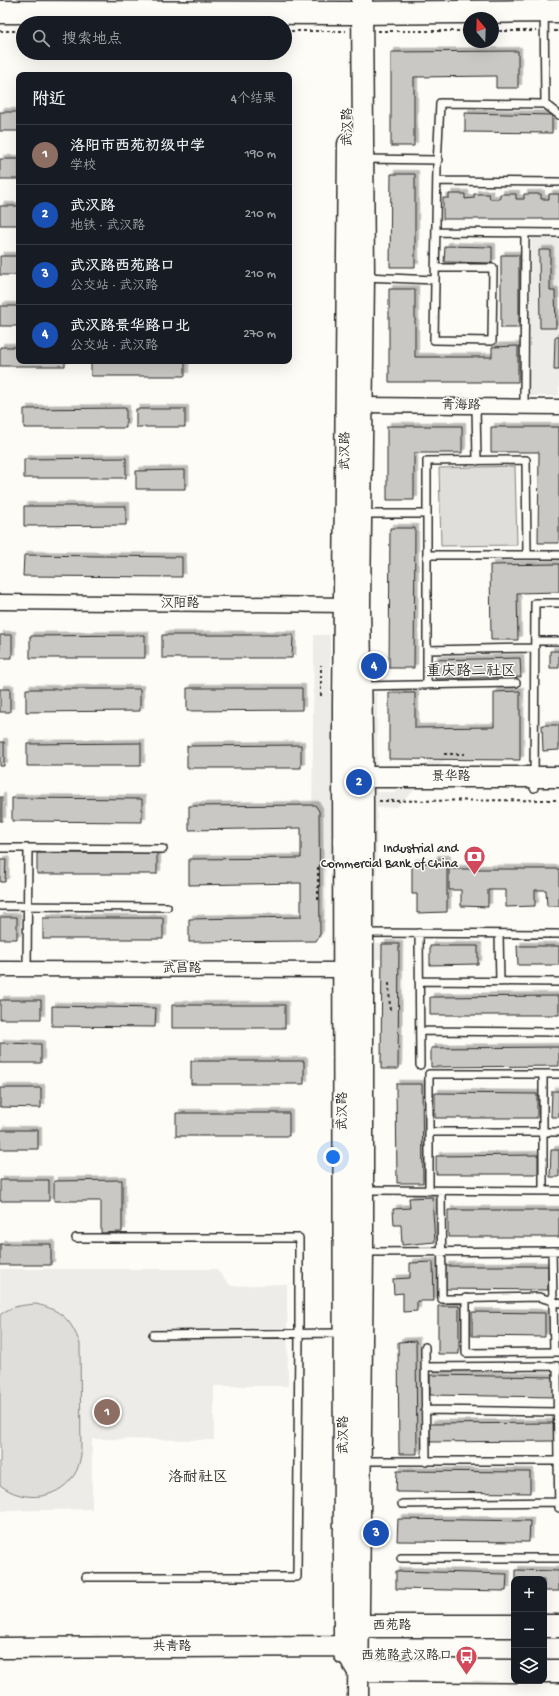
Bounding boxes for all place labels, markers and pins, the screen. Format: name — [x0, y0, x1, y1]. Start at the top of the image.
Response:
pin: 4 — [361, 651, 387, 681]
pin: 2 — [346, 767, 372, 797]
place label: Industrial and Commercial Bank of China — [321, 842, 459, 872]
bank icon: Industrial and Commercial Bank of China — [461, 843, 487, 876]
pin: 1 — [94, 1397, 120, 1427]
pin: 3 — [363, 1518, 389, 1548]
bus stop icon: 西苑路武汉路口 — [454, 1643, 480, 1676]
place label: 西苑路武汉路口 — [361, 1648, 452, 1664]

